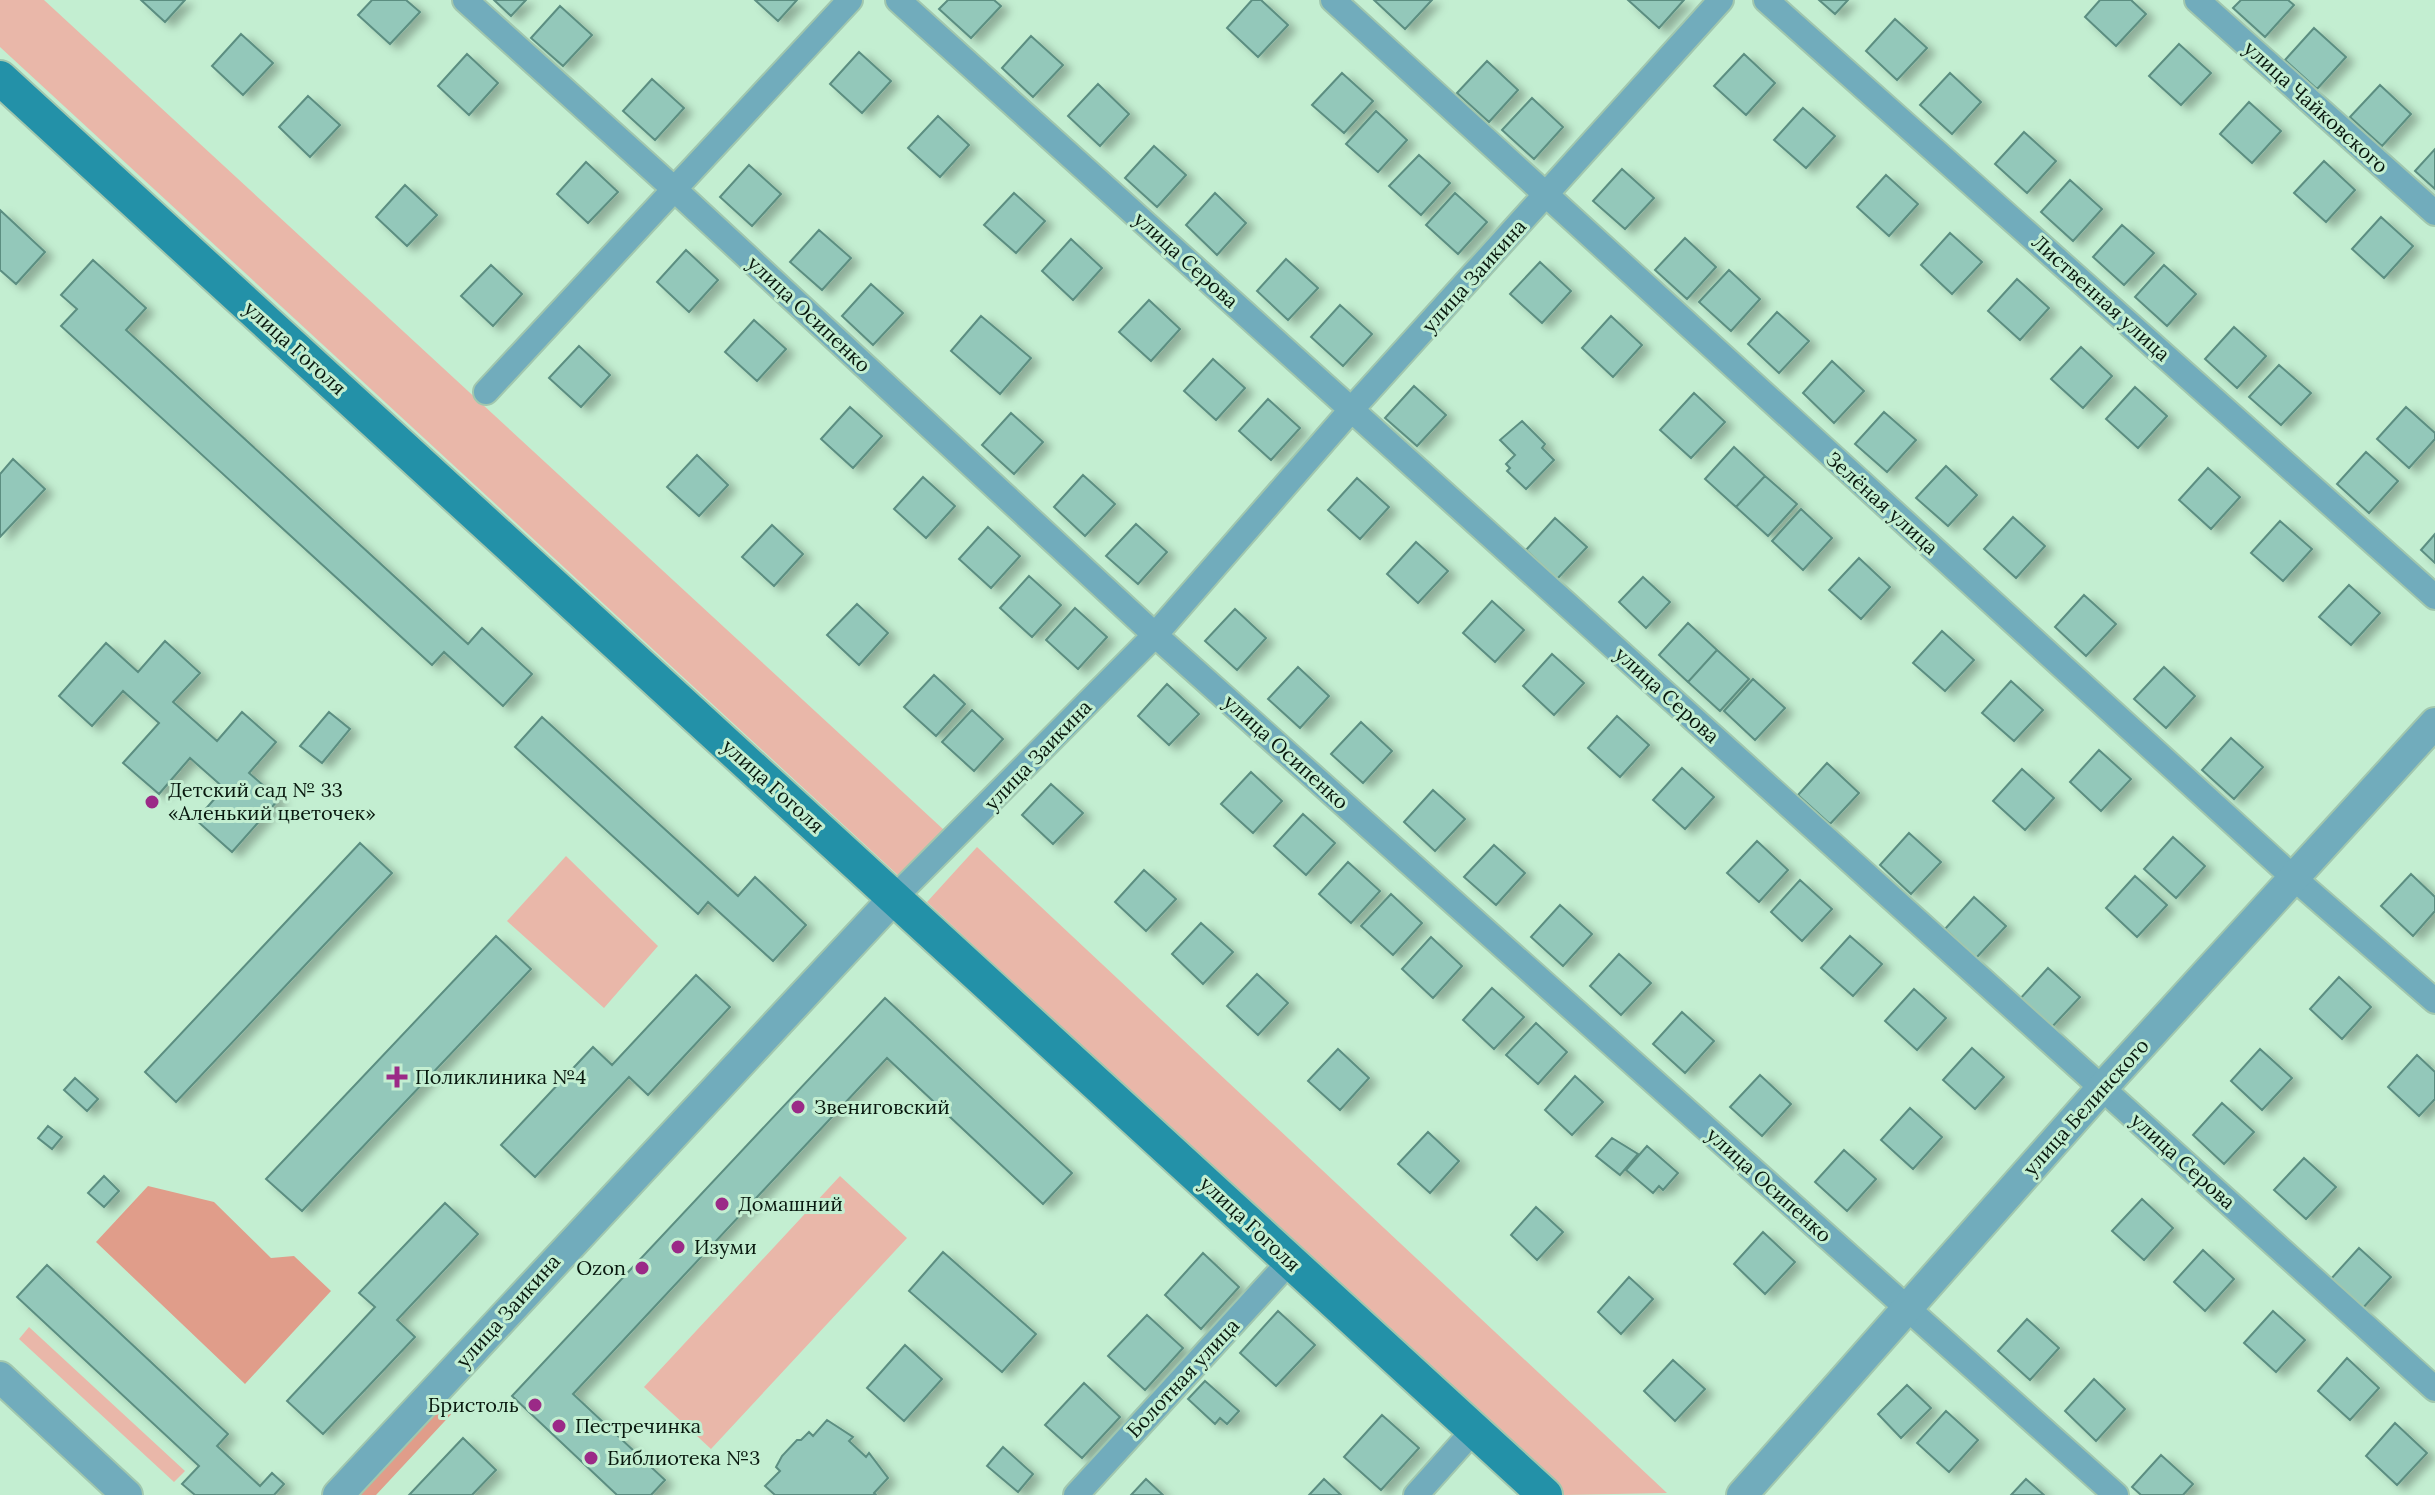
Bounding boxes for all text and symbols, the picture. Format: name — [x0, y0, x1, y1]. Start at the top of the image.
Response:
street label: улица Чайковского — [2239, 35, 2394, 178]
street label: улица Серова — [1129, 206, 1244, 313]
street label: улица Заикина — [1416, 214, 1531, 338]
street label: Лиственная улица — [2027, 229, 2175, 366]
street label: улица Осипенко — [742, 250, 876, 377]
street label: улица Гоголя — [239, 295, 351, 400]
street label: Зелёная улица — [1821, 446, 1944, 559]
street label: улица Серова — [1610, 641, 1725, 748]
street label: улица Осипенко — [1219, 689, 1354, 814]
street label: улица Заикина — [979, 694, 1097, 815]
street label: улица Гоголя — [717, 733, 829, 838]
place label: Детский сад № 33 «Аленький цветочек» — [168, 777, 376, 825]
marker: Детский сад № 33 «Аленький цветочек» — [143, 793, 161, 811]
street label: улица Белинского — [2017, 1033, 2154, 1181]
place label: Поликлиника №4 — [415, 1064, 586, 1089]
marker: Поликлиника №4 — [386, 1066, 408, 1088]
place label: Звениговский — [814, 1094, 950, 1119]
marker: Звениговский — [789, 1098, 807, 1116]
street label: улица Серова — [2126, 1107, 2241, 1214]
street label: улица Осипенко — [1702, 1122, 1837, 1247]
street label: улица Гоголя — [1195, 1171, 1306, 1277]
place label: Домашний — [738, 1191, 843, 1216]
marker: Домашний — [713, 1195, 731, 1213]
place label: Изуми — [694, 1234, 757, 1259]
marker: Изуми — [669, 1238, 687, 1256]
street label: улица Заикина — [450, 1249, 565, 1373]
place label: Ozon — [576, 1255, 626, 1280]
marker: Ozon — [633, 1259, 651, 1277]
street label: Болотная улица — [1121, 1313, 1244, 1442]
place label: Бристоль — [428, 1392, 519, 1417]
marker: Бристоль — [526, 1396, 544, 1414]
place label: Пестречинка — [575, 1413, 701, 1438]
marker: Пестречинка — [550, 1417, 568, 1435]
place label: Библиотека №3 — [607, 1445, 760, 1470]
marker: Библиотека №3 — [582, 1449, 600, 1467]

